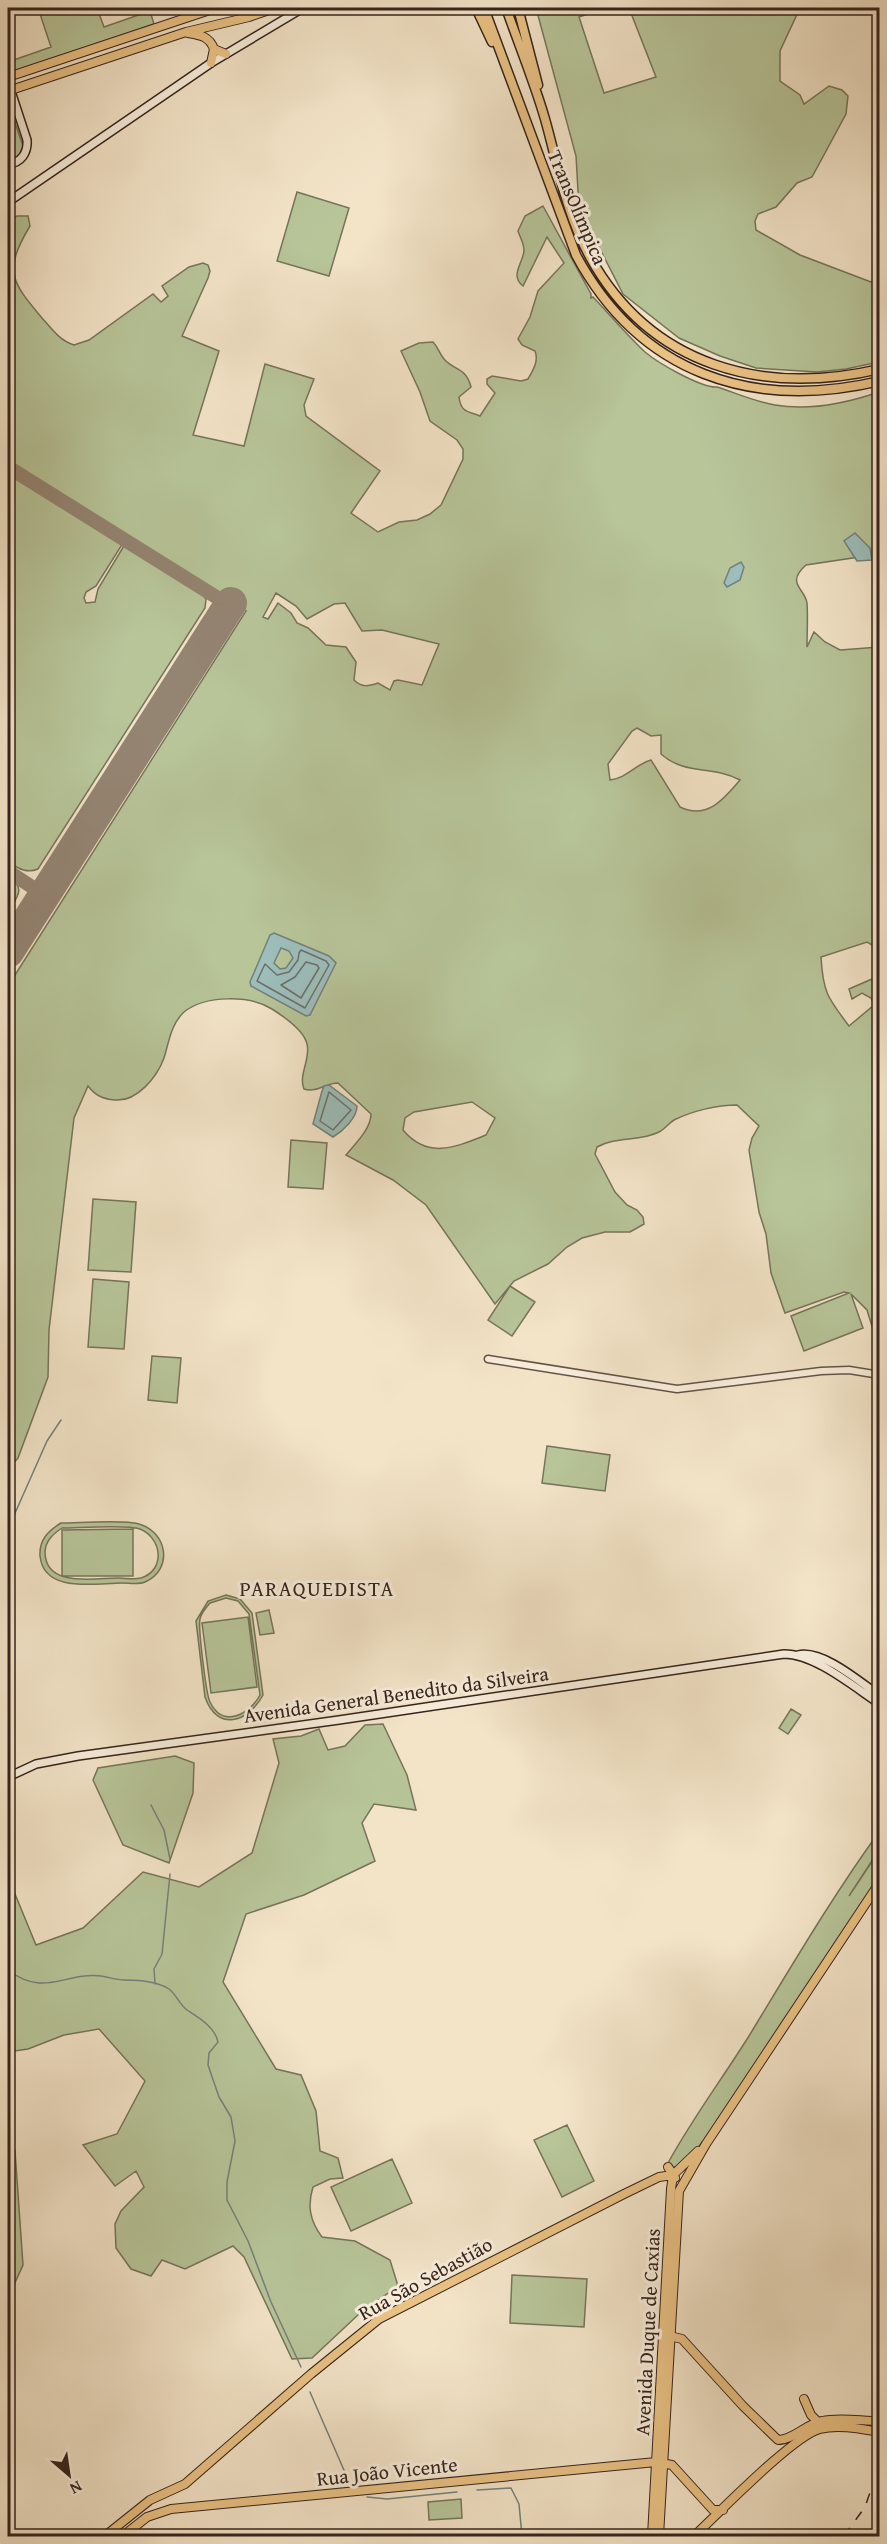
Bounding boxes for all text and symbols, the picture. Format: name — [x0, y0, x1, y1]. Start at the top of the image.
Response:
street label: TransOlímpica — [541, 145, 615, 269]
district label: PARAQUEDISTA — [239, 1573, 395, 1604]
street label: Avenida General Benedito da Silveira — [242, 1658, 551, 1730]
street label: Avenida Duque de Caxias — [627, 2228, 667, 2436]
street label: Rua São Sebastião — [353, 2229, 497, 2327]
north arrow — [39, 2445, 99, 2505]
street label: Rua João Vicente — [315, 2449, 459, 2493]
text: N — [66, 2475, 87, 2501]

